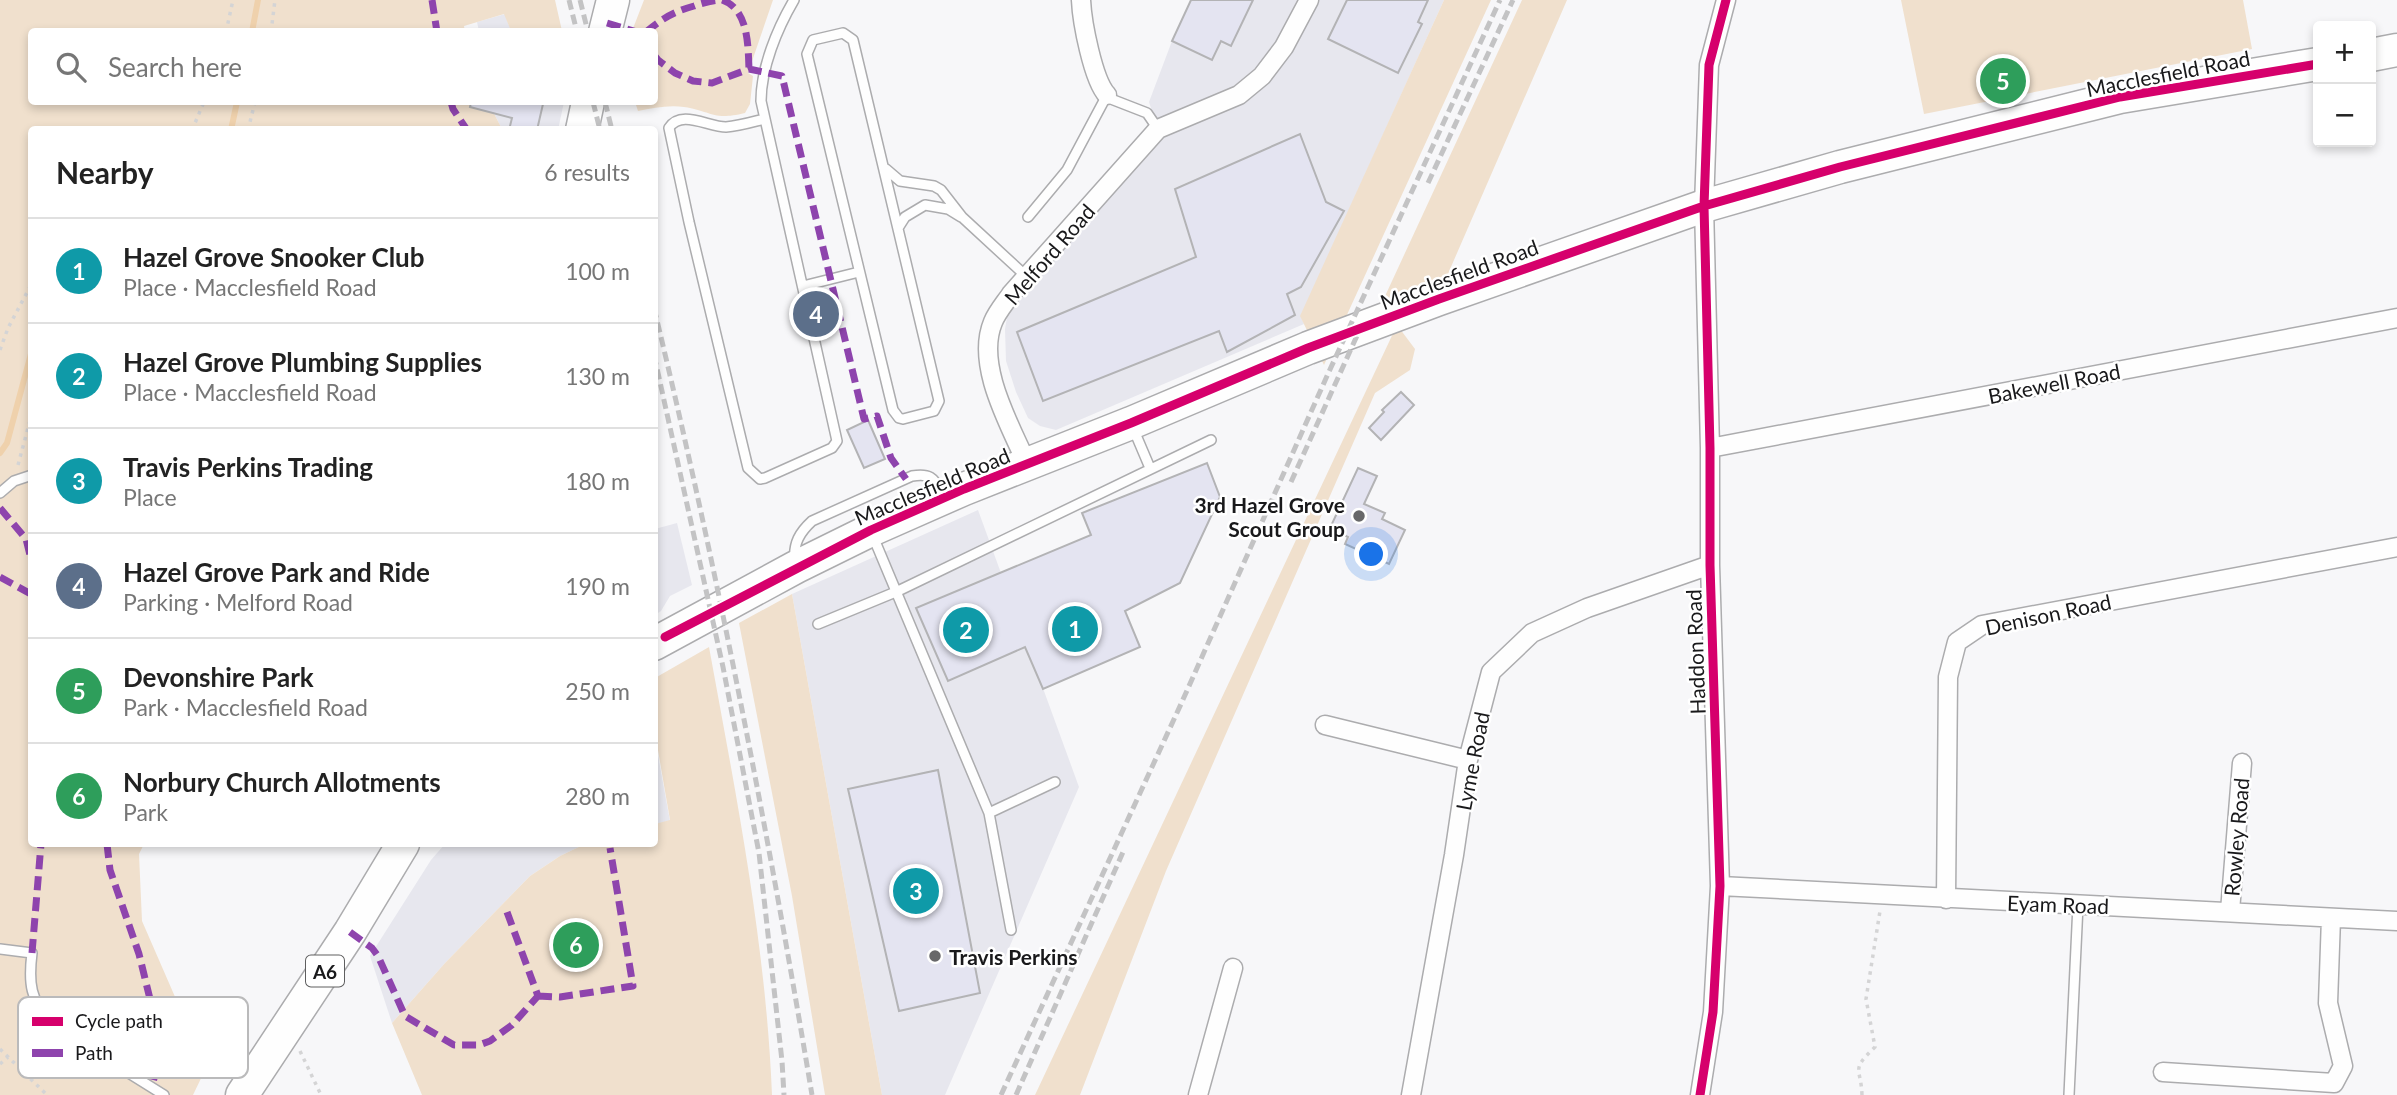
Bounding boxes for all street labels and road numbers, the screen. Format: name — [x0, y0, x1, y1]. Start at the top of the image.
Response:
street label: Macclesfield Road — [2084, 45, 2252, 101]
street label: Melford Road — [999, 199, 1099, 309]
street label: Macclesfield Road — [1377, 234, 1541, 314]
street label: Bakewell Road — [1986, 358, 2122, 408]
street label: Macclesfield Road — [851, 442, 1013, 530]
street label: Denison Road — [1983, 588, 2113, 640]
street label: Haddon Road — [1680, 589, 1710, 715]
street label: Lyme Road — [1450, 710, 1494, 812]
street label: Rowley Road — [2218, 777, 2254, 897]
street label: Eyam Road — [2007, 890, 2109, 918]
road number: A6 — [306, 956, 344, 987]

